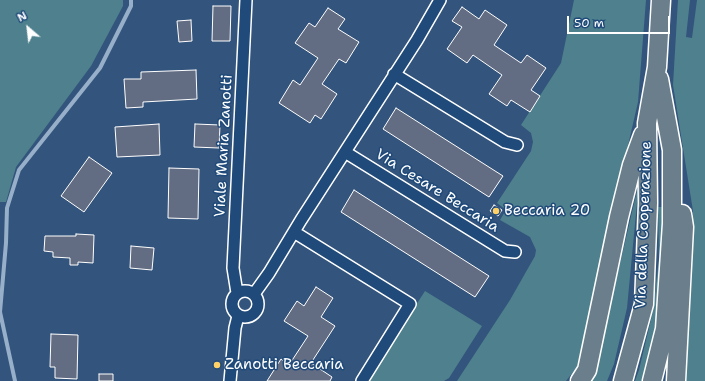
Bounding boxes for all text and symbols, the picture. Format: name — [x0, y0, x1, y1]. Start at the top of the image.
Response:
north arrow — [8, 8, 48, 48]
text: N — [15, 8, 30, 26]
scale bar — [569, 8, 672, 34]
text: 50 m — [574, 15, 604, 31]
street label: Viale Maria Zanotti — [211, 74, 237, 218]
street label: Via della Cooperazione — [632, 141, 656, 309]
street label: Via Cesare Beccaria — [372, 146, 502, 236]
place label: Beccaria 20 — [504, 202, 590, 220]
marker: Beccaria 20 — [491, 206, 501, 216]
place label: Zanotti Beccaria — [225, 356, 344, 374]
marker: Zanotti Beccaria — [212, 360, 222, 370]

